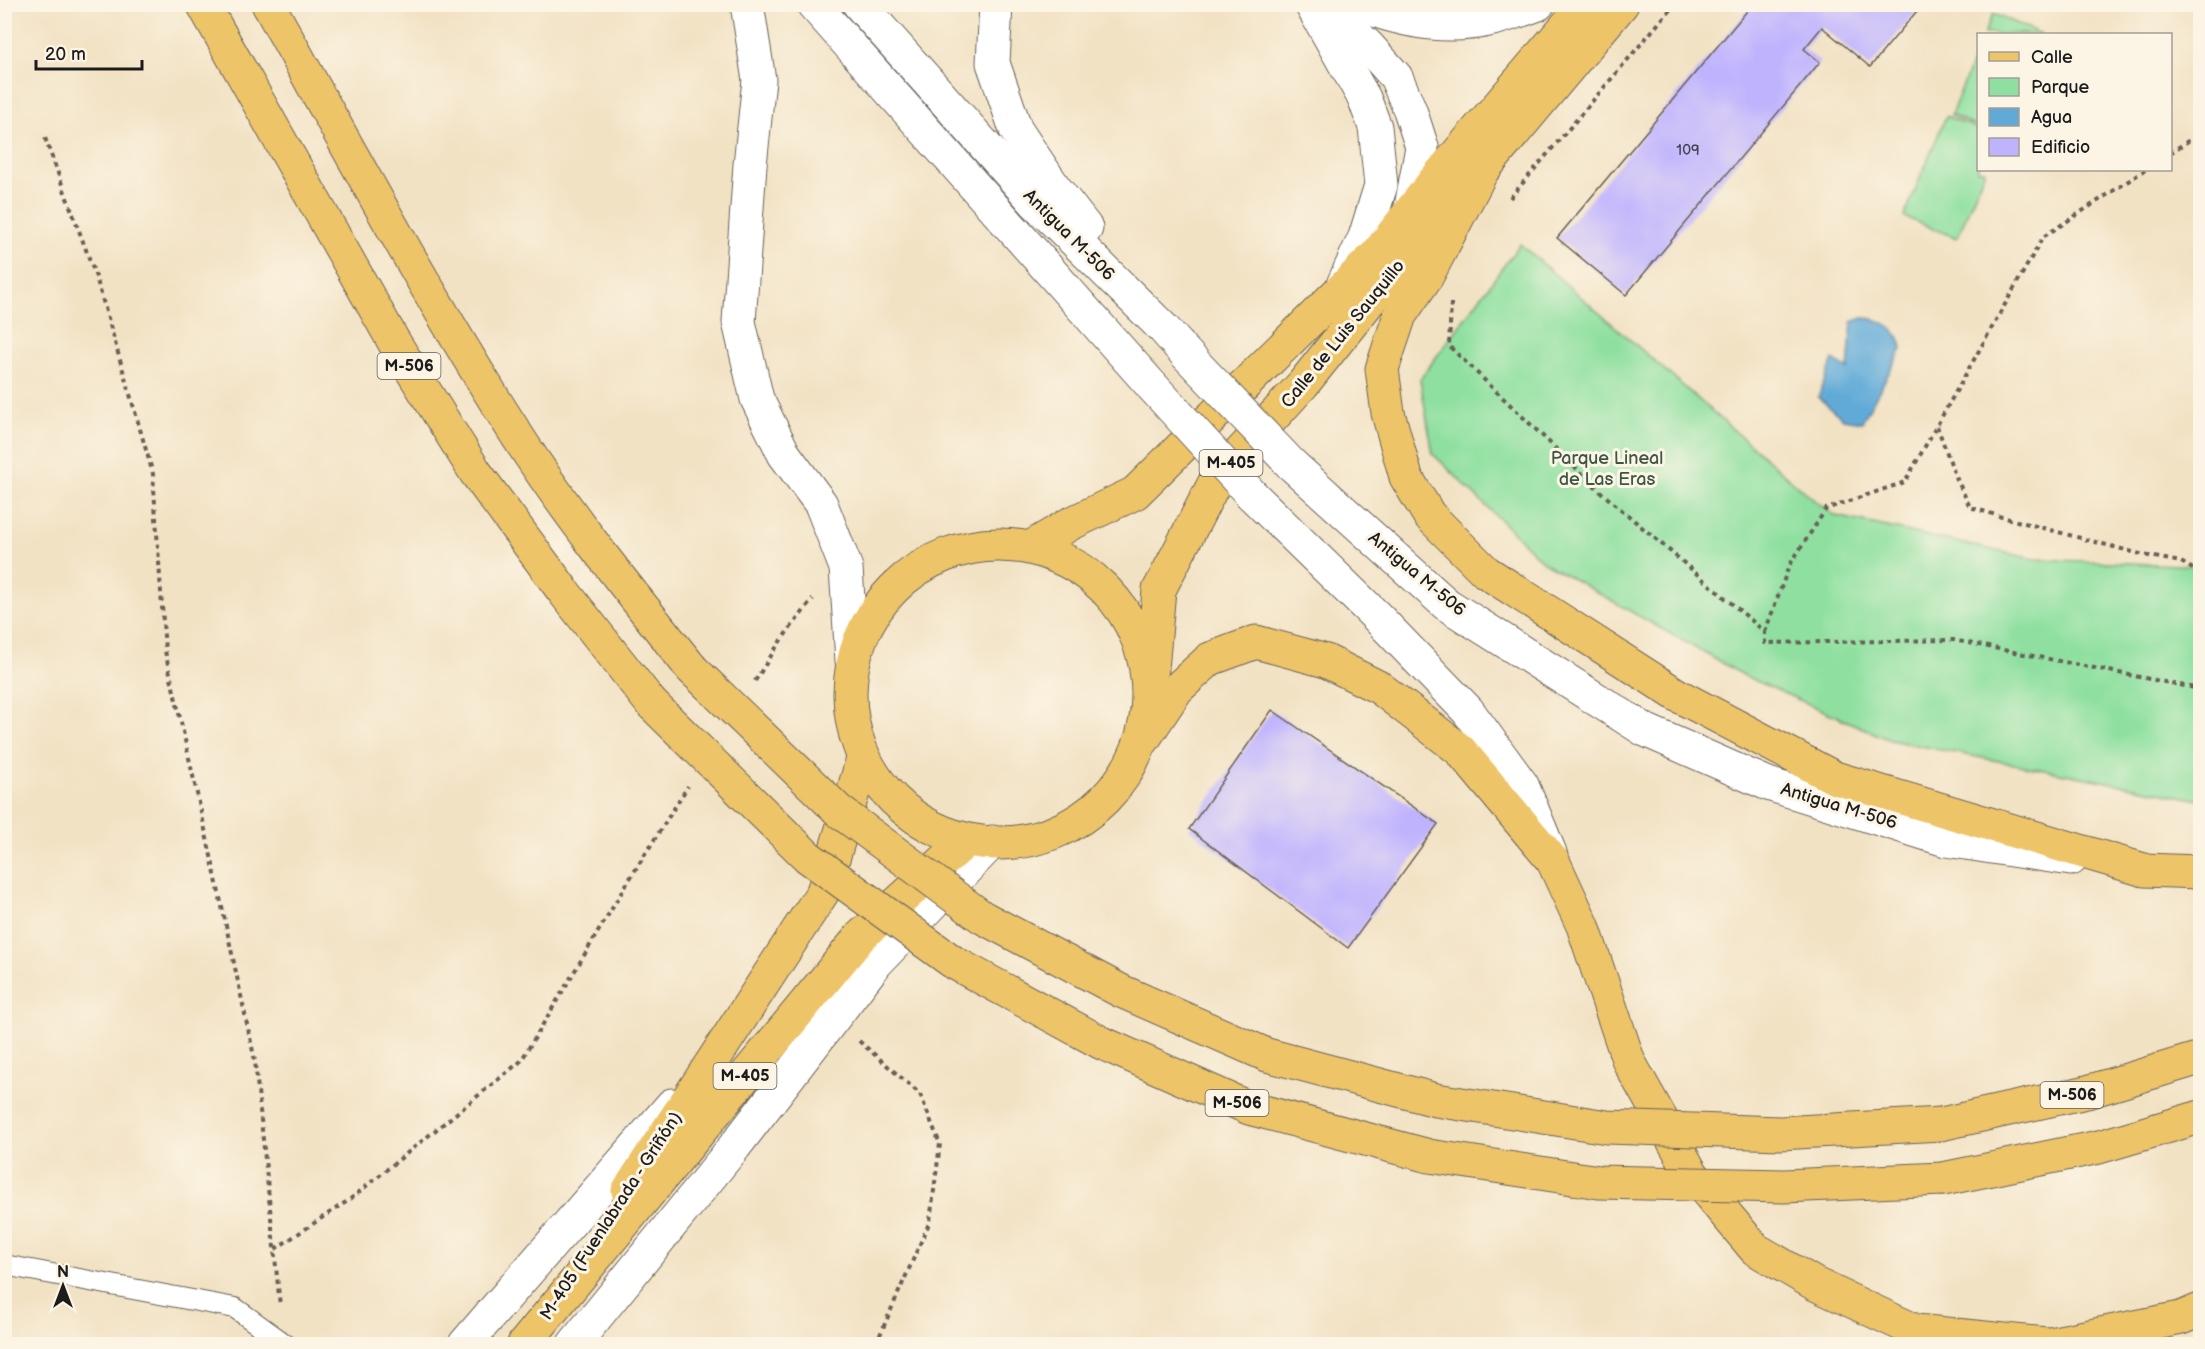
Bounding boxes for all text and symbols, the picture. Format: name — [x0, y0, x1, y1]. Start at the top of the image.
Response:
scale bar — [36, 33, 142, 71]
legend — [1977, 33, 2172, 171]
text: 20 m — [45, 44, 86, 65]
text: Calle — [2031, 47, 2073, 68]
text: Parque — [2031, 77, 2089, 98]
text: Agua — [2031, 107, 2072, 128]
text: Edificio — [2031, 137, 2090, 158]
house number: 109 — [1676, 141, 1700, 160]
street label: Antigua M-506 — [1019, 185, 1119, 285]
street label: Calle de Luis Sauquillo — [1277, 256, 1409, 412]
road number: M-506 — [378, 353, 440, 379]
park label: Parque Lineal de Las Eras — [1551, 448, 1663, 490]
road number: M-405 — [1200, 450, 1262, 476]
street label: Antigua M-506 — [1364, 527, 1470, 621]
street label: Antigua M-506 — [1778, 778, 1900, 834]
road number: M-405 — [714, 1063, 777, 1089]
road number: M-506 — [2040, 1082, 2104, 1108]
road number: M-506 — [1206, 1090, 1268, 1116]
street label: M-405 (Fuenlabrada - Griñón) — [536, 1108, 686, 1324]
north arrow — [33, 1256, 93, 1316]
text: N — [57, 1263, 69, 1282]

